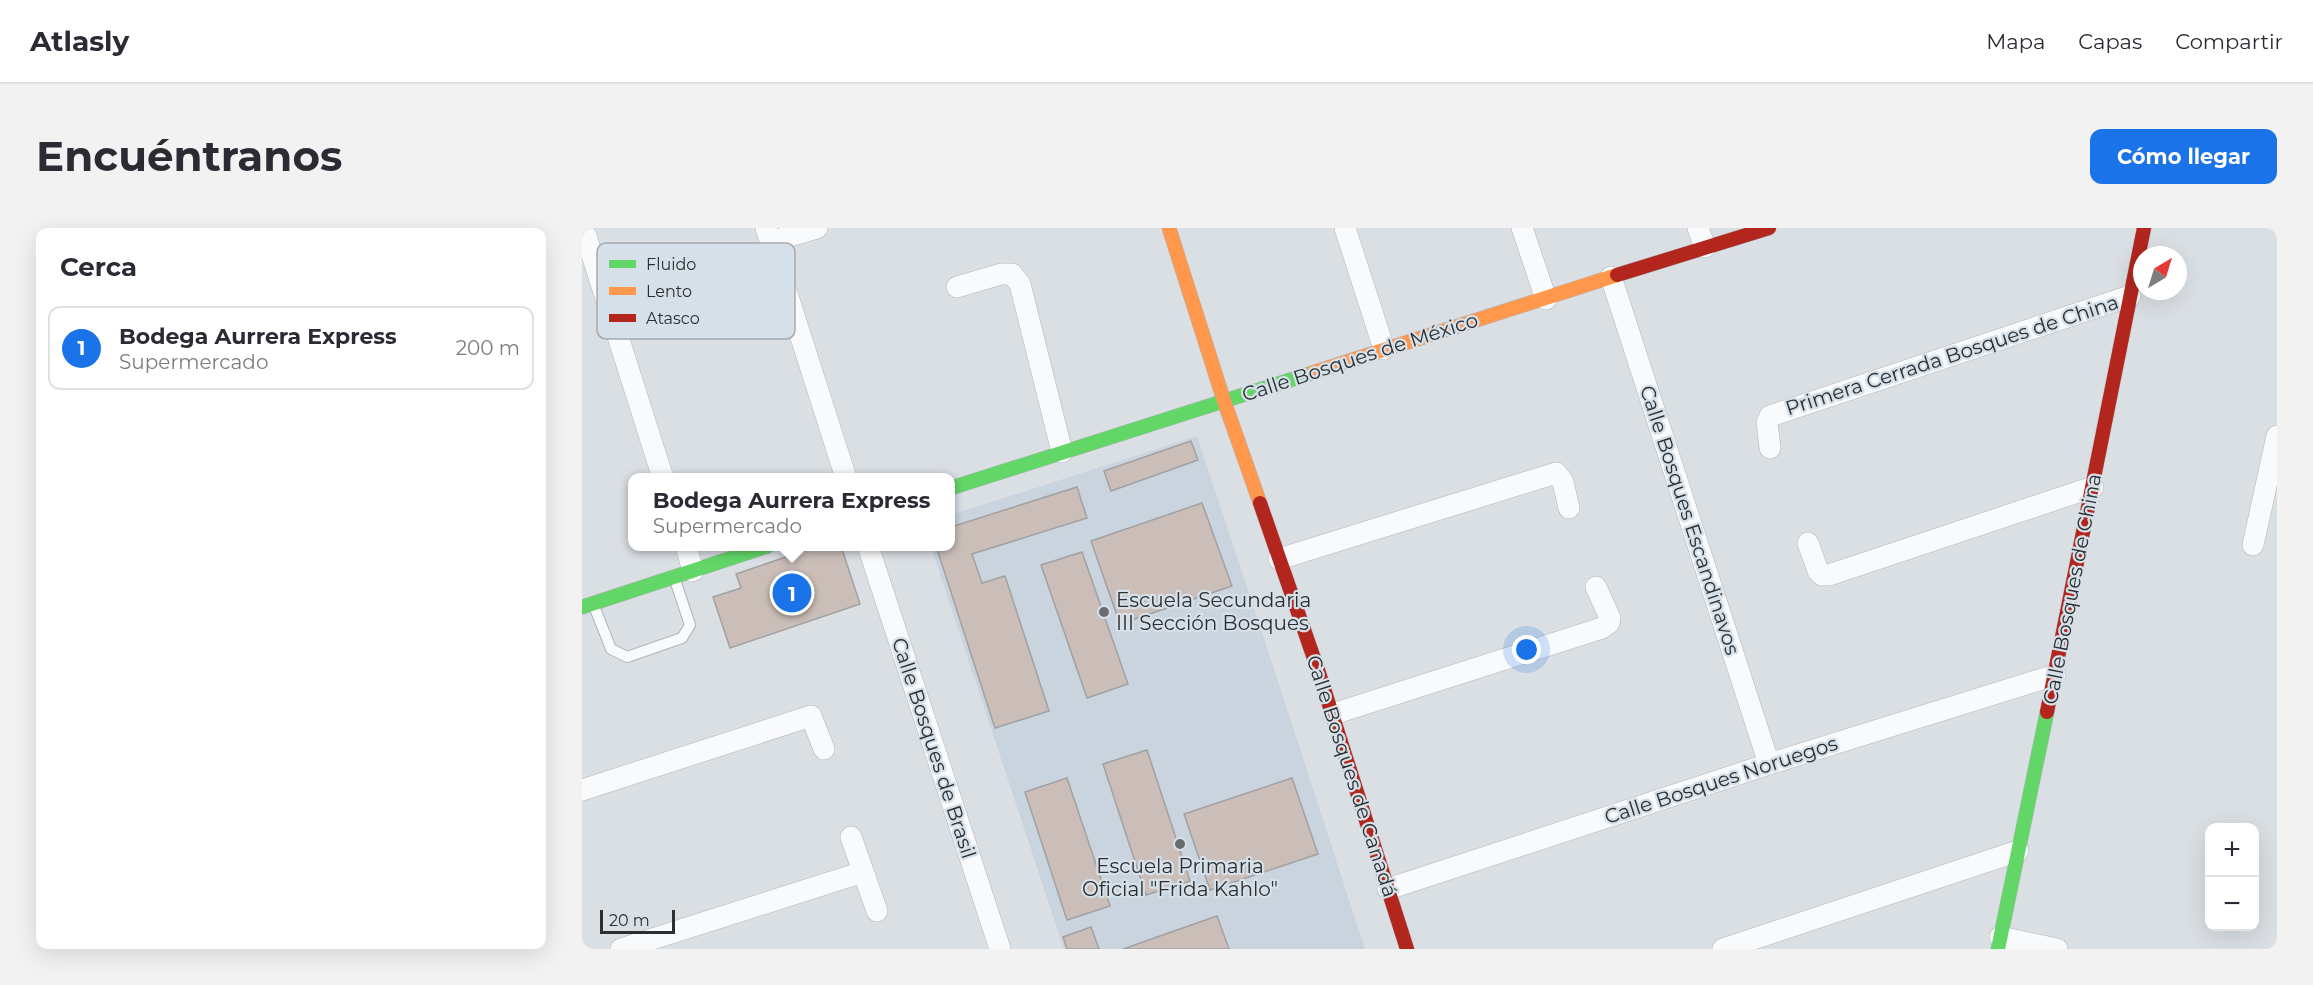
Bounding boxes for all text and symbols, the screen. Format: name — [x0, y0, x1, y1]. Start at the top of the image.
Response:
text: Atlasly — [30, 24, 129, 58]
text: Mapa — [1986, 29, 2045, 54]
text: Capas — [2078, 29, 2142, 54]
text: Compartir — [2175, 29, 2283, 54]
button: Cómo llegar — [2090, 129, 2277, 184]
text: Encuéntranos — [36, 130, 342, 182]
legend — [597, 243, 795, 339]
north arrow — [2133, 246, 2187, 300]
text: Cerca — [60, 251, 137, 283]
text: Fluido — [646, 255, 696, 274]
text: Lento — [646, 282, 692, 301]
street label: Primera Cerrada Bosques de China — [1782, 290, 2122, 420]
street label: Calle Bosques de México — [1239, 307, 1481, 407]
text: Atasco — [646, 309, 700, 328]
text: Bodega Aurrera Express — [119, 323, 397, 350]
text: 1 — [78, 336, 85, 360]
text: 200 m — [456, 336, 520, 360]
text: Supermercado — [119, 350, 268, 374]
street label: Calle Bosques Escandinavos — [1635, 382, 1745, 658]
street label: Calle Bosques de China — [2038, 472, 2106, 706]
popup — [628, 473, 955, 551]
text: Bodega Aurrera Express — [653, 487, 930, 514]
text: Supermercado — [653, 514, 802, 538]
pin: 1 — [772, 570, 812, 616]
place label: Escuela Secundaria III Sección Bosques — [1116, 588, 1311, 635]
marker: Escuela Secundaria III Sección Bosques — [1097, 605, 1111, 619]
street label: Calle Bosques de Brasil — [887, 635, 981, 861]
your location — [1512, 635, 1541, 664]
street label: Calle Bosques de Canadá — [1302, 652, 1402, 900]
street label: Calle Bosques Noruegos — [1601, 731, 1841, 829]
map controls — [2205, 823, 2259, 931]
button: + — [2205, 823, 2259, 877]
marker: Escuela Primaria Oficial "Frida Kahlo" — [1173, 837, 1187, 851]
place label: Escuela Primaria Oficial "Frida Kahlo" — [1082, 854, 1278, 901]
button: − — [2205, 877, 2259, 931]
scale bar — [600, 907, 675, 934]
text: 20 m — [609, 911, 650, 930]

